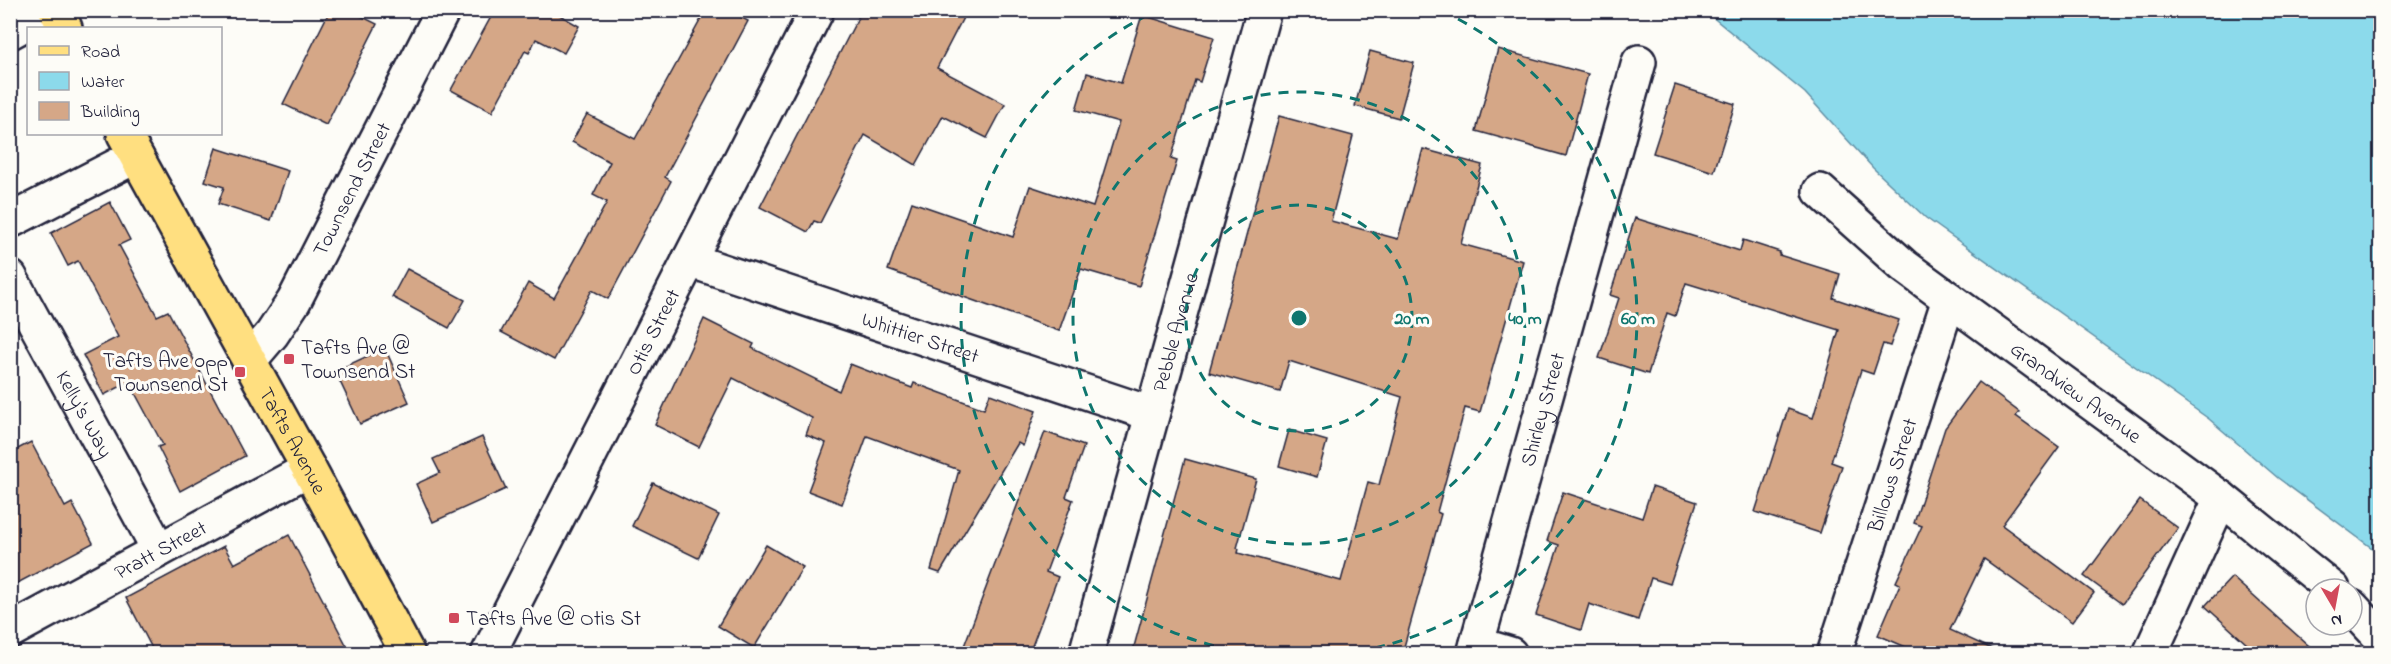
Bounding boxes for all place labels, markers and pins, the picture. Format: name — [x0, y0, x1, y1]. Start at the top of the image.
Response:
centre of rings — [1289, 308, 1309, 328]
place label: Tafts Ave @ Townsend St — [301, 334, 415, 388]
place label: Tafts Ave opp Townsend St — [103, 347, 228, 401]
marker: Tafts Ave @ Townsend St — [282, 352, 296, 366]
marker: Tafts Ave opp Townsend St — [233, 365, 247, 379]
place label: Tafts Ave @ Otis St — [466, 605, 641, 635]
marker: Tafts Ave @ Otis St — [447, 611, 461, 625]

